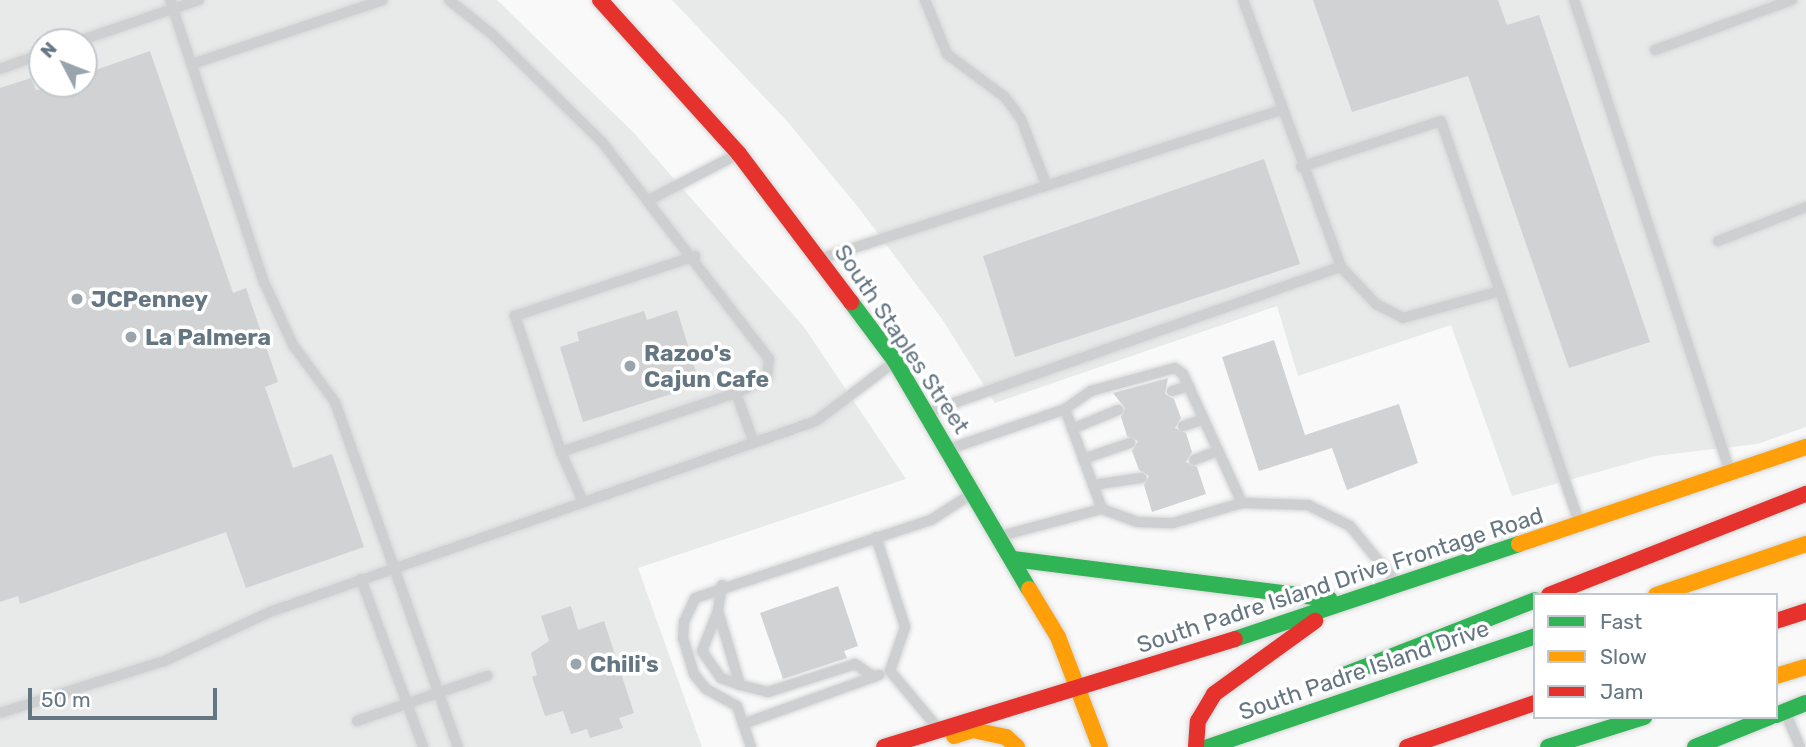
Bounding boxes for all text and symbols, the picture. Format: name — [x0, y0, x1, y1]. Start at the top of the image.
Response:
north arrow — [28, 28, 98, 98]
text: N — [35, 37, 62, 63]
street label: South Staples Street — [828, 239, 976, 439]
place label: JCPenney — [91, 285, 208, 313]
marker: JCPenney — [69, 291, 85, 307]
place label: La Palmera — [145, 323, 271, 351]
marker: La Palmera — [123, 329, 139, 345]
place label: Razoo's Cajun Cafe — [644, 339, 769, 393]
marker: Razoo's Cajun Cafe — [622, 358, 638, 374]
street label: South Padre Island Drive Frontage Road — [1133, 501, 1547, 659]
legend — [1533, 593, 1778, 719]
text: Fast — [1600, 609, 1642, 634]
street label: South Padre Island Drive — [1235, 614, 1493, 726]
text: Slow — [1600, 644, 1647, 669]
place label: Chili's — [590, 650, 659, 678]
marker: Chili's — [568, 656, 584, 672]
scale bar — [32, 674, 220, 718]
text: Jam — [1600, 679, 1644, 704]
text: 50 m — [41, 687, 91, 712]

